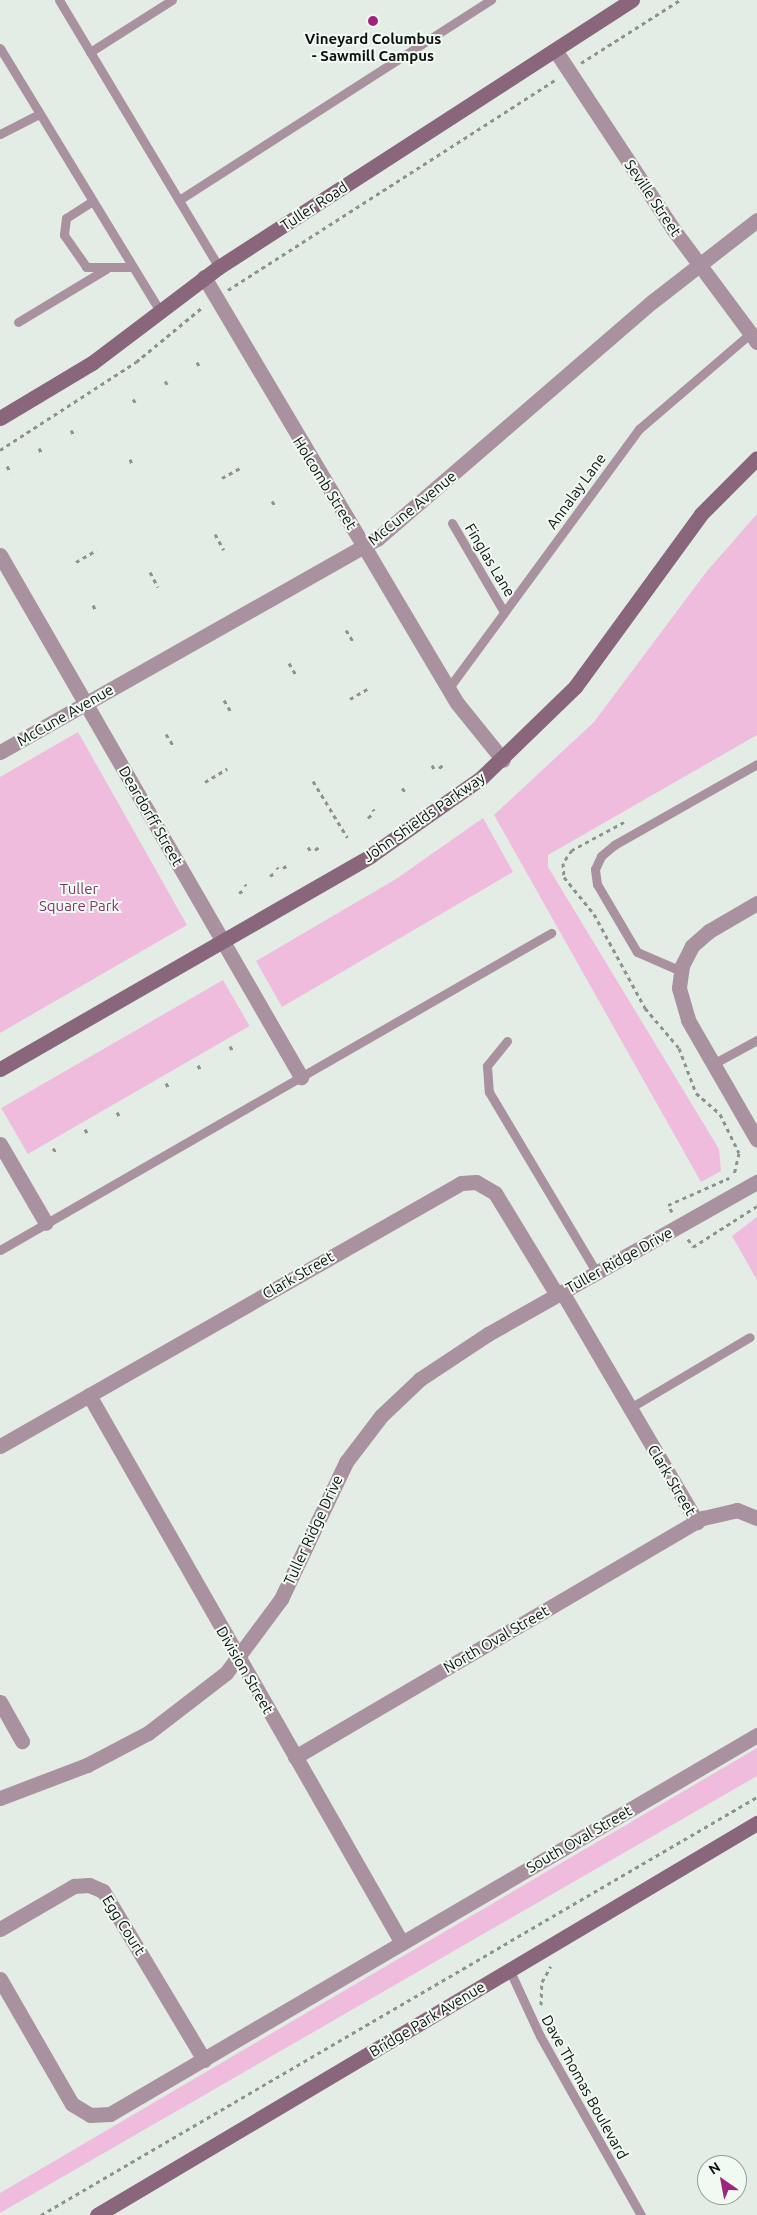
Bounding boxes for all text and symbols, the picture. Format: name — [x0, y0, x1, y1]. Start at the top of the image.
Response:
marker: Vineyard Columbus - Sawmill Campus — [367, 15, 379, 27]
place label: Vineyard Columbus - Sawmill Campus — [305, 29, 441, 64]
street label: Seville Street — [621, 156, 685, 240]
street label: Tuller Road — [277, 178, 351, 234]
street label: Holcomb Street — [289, 433, 361, 533]
street label: Annalay Lane — [543, 450, 609, 532]
street label: McCune Avenue — [364, 467, 460, 549]
street label: Finglas Lane — [461, 520, 519, 600]
street label: McCune Avenue — [14, 680, 116, 750]
street label: Deardorff Street — [115, 763, 187, 869]
street label: John Shields Parkway — [360, 768, 488, 866]
park label: Tuller Square Park — [39, 879, 119, 914]
street label: Tuller Ridge Drive — [562, 1223, 676, 1297]
street label: Clark Street — [259, 1247, 337, 1303]
street label: Clark Street — [644, 1441, 700, 1519]
street label: Tuller Ridge Drive — [280, 1472, 346, 1588]
street label: North Oval Street — [440, 1601, 552, 1677]
street label: Division Street — [213, 1623, 277, 1717]
street label: South Oval Street — [523, 1801, 635, 1877]
street label: Egg Court — [99, 1892, 149, 1958]
street label: Bridge Park Avenue — [366, 1977, 488, 2061]
street label: Dave Thomas Boulevard — [538, 2012, 632, 2162]
north arrow — [697, 2155, 747, 2205]
text: N — [706, 2159, 723, 2178]

